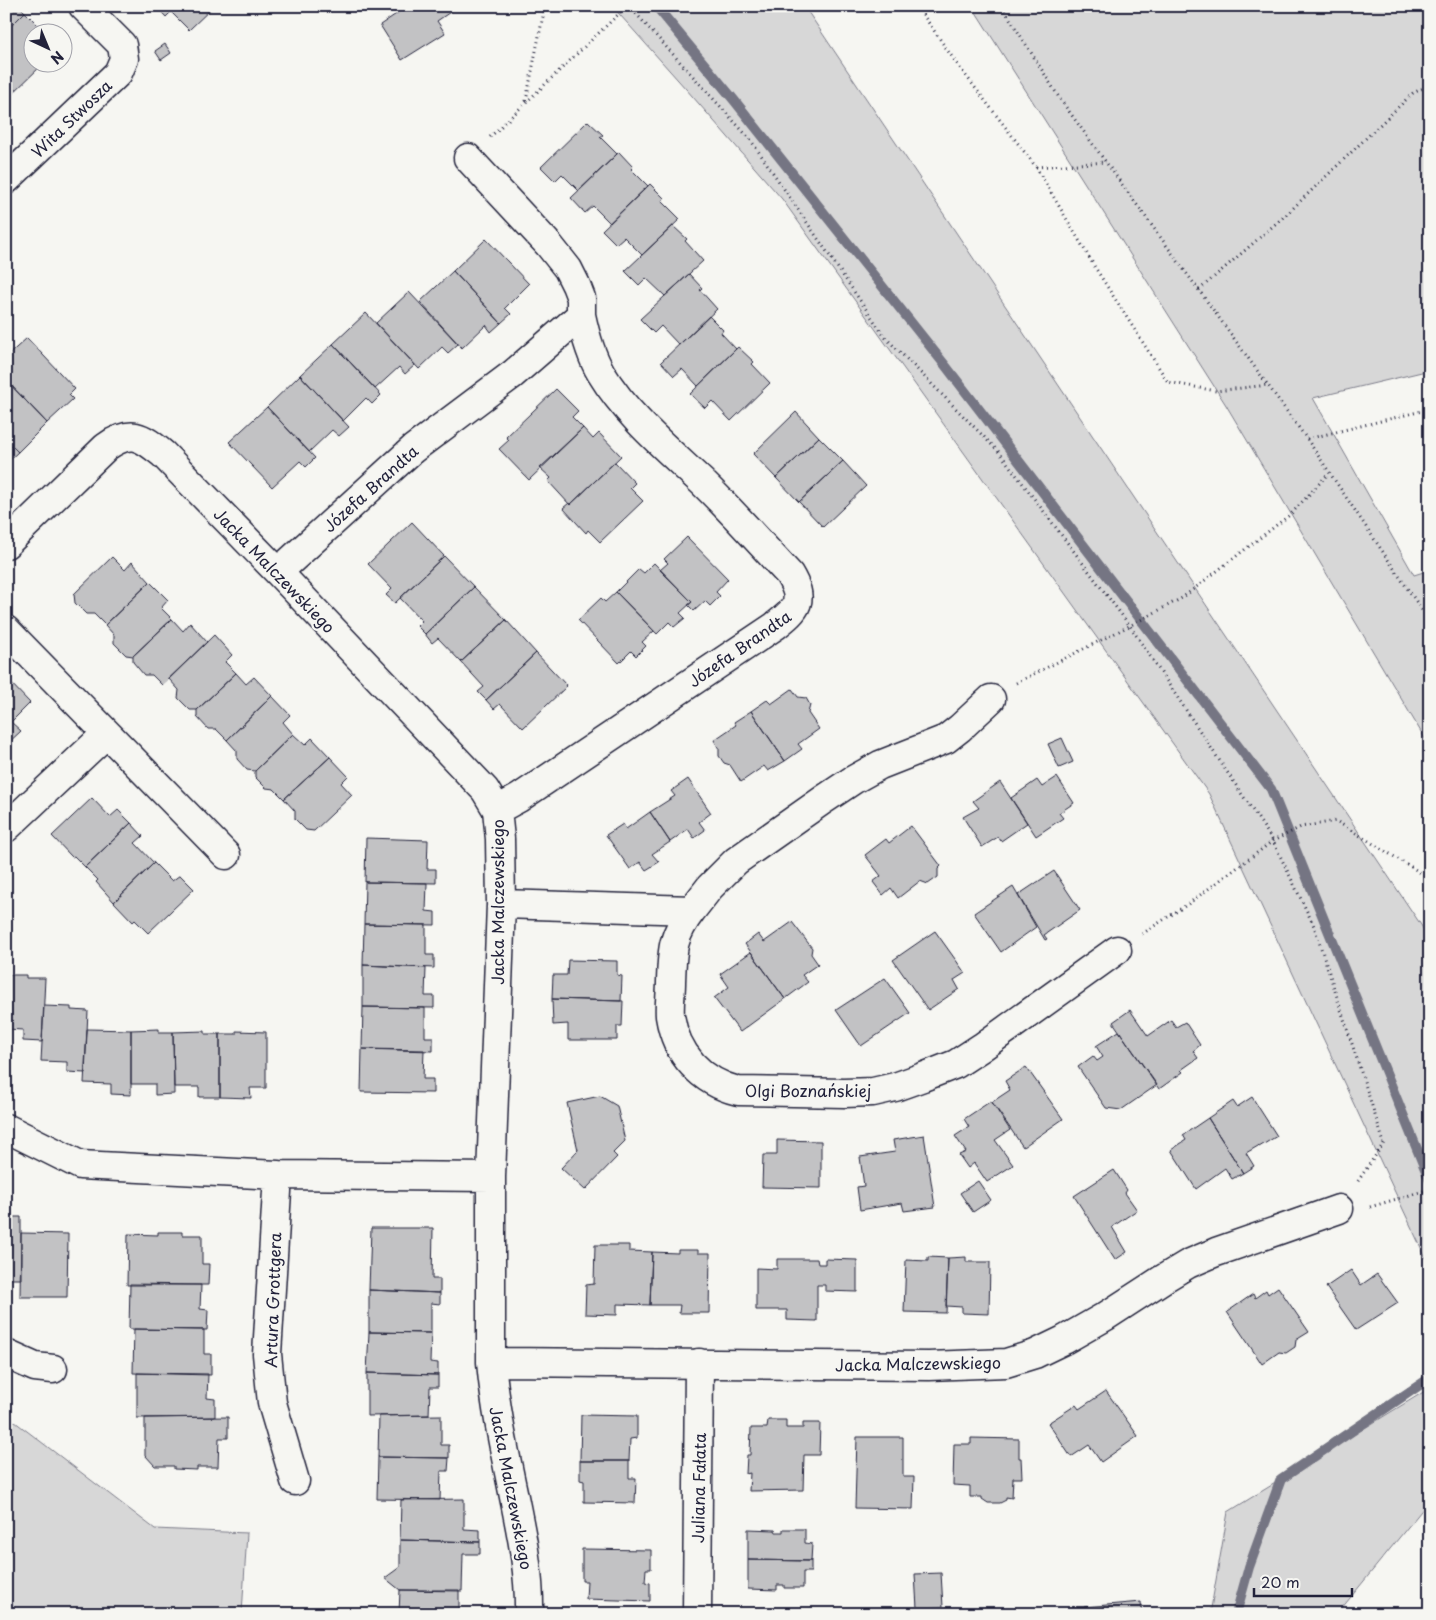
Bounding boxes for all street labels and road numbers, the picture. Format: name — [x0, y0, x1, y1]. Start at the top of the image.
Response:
street label: Wita Stwosza — [25, 73, 117, 163]
street label: Józefa Brandta — [317, 438, 423, 537]
street label: Jacka Malczewskiego — [209, 502, 341, 638]
street label: Józefa Brandta — [683, 603, 796, 692]
street label: Jacka Malczewskiego — [485, 819, 509, 985]
street label: Olgi Boznańskiej — [745, 1078, 871, 1102]
street label: Artura Grottgera — [258, 1232, 286, 1368]
street label: Jacka Malczewskiego — [835, 1350, 1001, 1376]
street label: Jacka Malczewskiego — [484, 1404, 540, 1572]
street label: Juliana Fałata — [685, 1433, 711, 1543]

